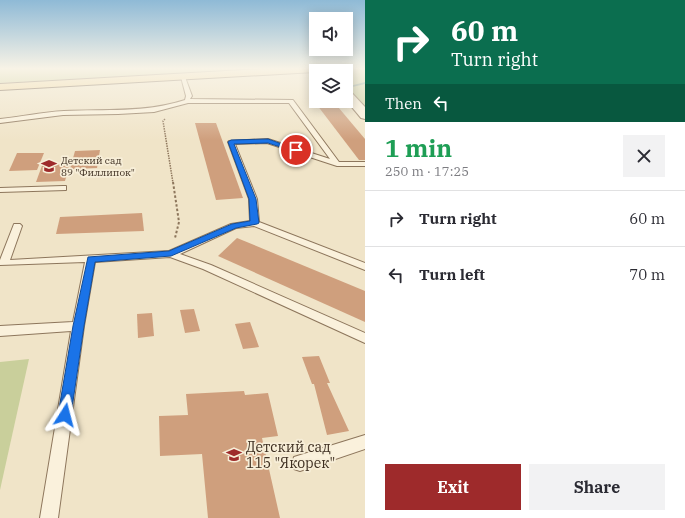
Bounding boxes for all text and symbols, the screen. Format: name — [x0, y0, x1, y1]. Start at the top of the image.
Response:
map controls — [309, 12, 353, 108]
button: sound — [309, 12, 353, 56]
text: 60 m — [451, 12, 518, 49]
icon: right — [385, 16, 437, 68]
text: Turn right — [451, 48, 538, 71]
button: layers — [309, 64, 353, 108]
icon: left — [430, 92, 452, 114]
text: Then — [385, 94, 422, 113]
text: 1 min — [385, 132, 452, 164]
pin — [279, 133, 313, 167]
button: close — [623, 135, 665, 177]
icon: arrive — [285, 139, 307, 161]
place label: Детский сад 89 "Филлипок" — [61, 154, 135, 179]
school or university icon: Детский сад 89 "Филлипок" — [40, 157, 58, 175]
text: 250 m · 17:25 — [385, 163, 469, 180]
icon: right — [385, 208, 407, 230]
text: Turn right — [419, 209, 497, 228]
text: 60 m — [629, 209, 665, 228]
icon: left — [385, 264, 407, 286]
text: Turn left — [419, 265, 485, 284]
text: 70 m — [629, 265, 665, 284]
position arrow — [44, 394, 86, 436]
place label: Детский сад 115 "Якорек" — [246, 438, 335, 472]
school or university icon: Детский сад 115 "Якорек" — [225, 446, 243, 464]
button: Exit — [385, 464, 521, 510]
button: Share — [529, 464, 665, 510]

